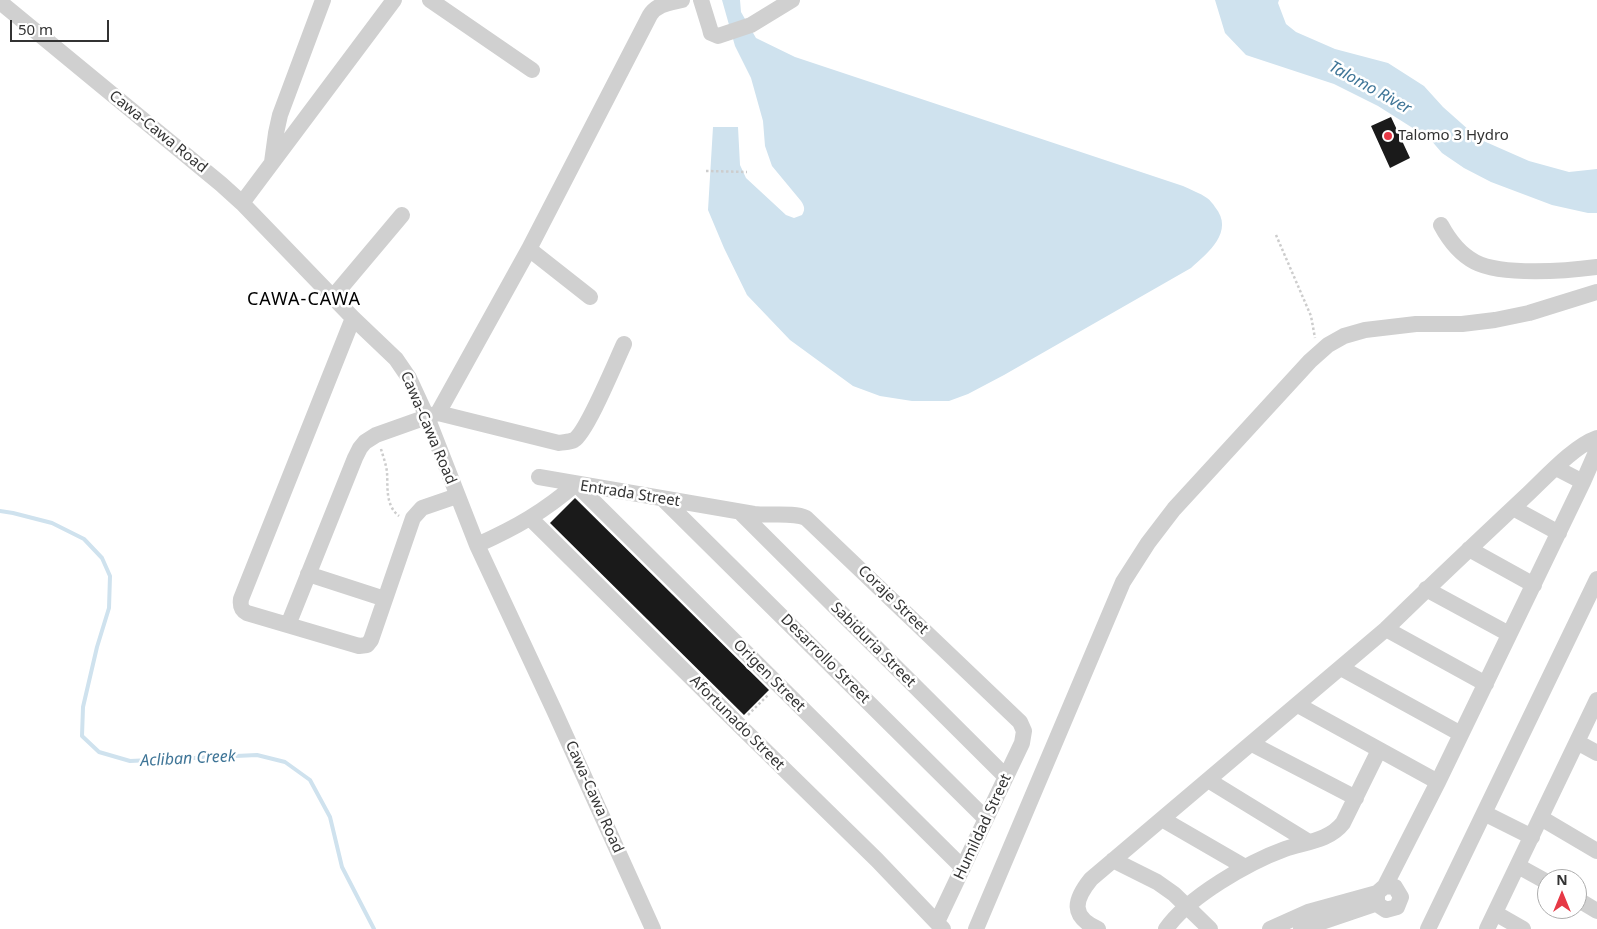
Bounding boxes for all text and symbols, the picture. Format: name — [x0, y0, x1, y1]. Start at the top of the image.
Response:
scale bar — [12, 10, 111, 42]
text: 50 m — [18, 19, 53, 39]
water label: Talomo River — [1325, 57, 1415, 119]
street label: Cawa-Cawa Road — [105, 87, 211, 177]
place label: Talomo 3 Hydro — [1398, 127, 1509, 145]
marker: Talomo 3 Hydro — [1382, 130, 1394, 142]
district label: CAWA-CAWA — [246, 289, 362, 311]
street label: Cawa-Cawa Road — [396, 369, 460, 487]
street label: Entrada Street — [579, 477, 681, 511]
street label: Coraje Street — [854, 562, 932, 638]
street label: Sabiduria Street — [827, 599, 919, 691]
street label: Desarrollo Street — [777, 611, 873, 707]
street label: Origen Street — [729, 636, 809, 716]
street label: Afortunado Street — [686, 672, 788, 774]
street label: Cawa-Cawa Road — [561, 738, 627, 856]
water label: Acliban Creek — [140, 747, 236, 771]
street label: Humildad Street — [951, 771, 1015, 883]
north arrow — [1537, 869, 1587, 919]
text: N — [1556, 870, 1568, 889]

